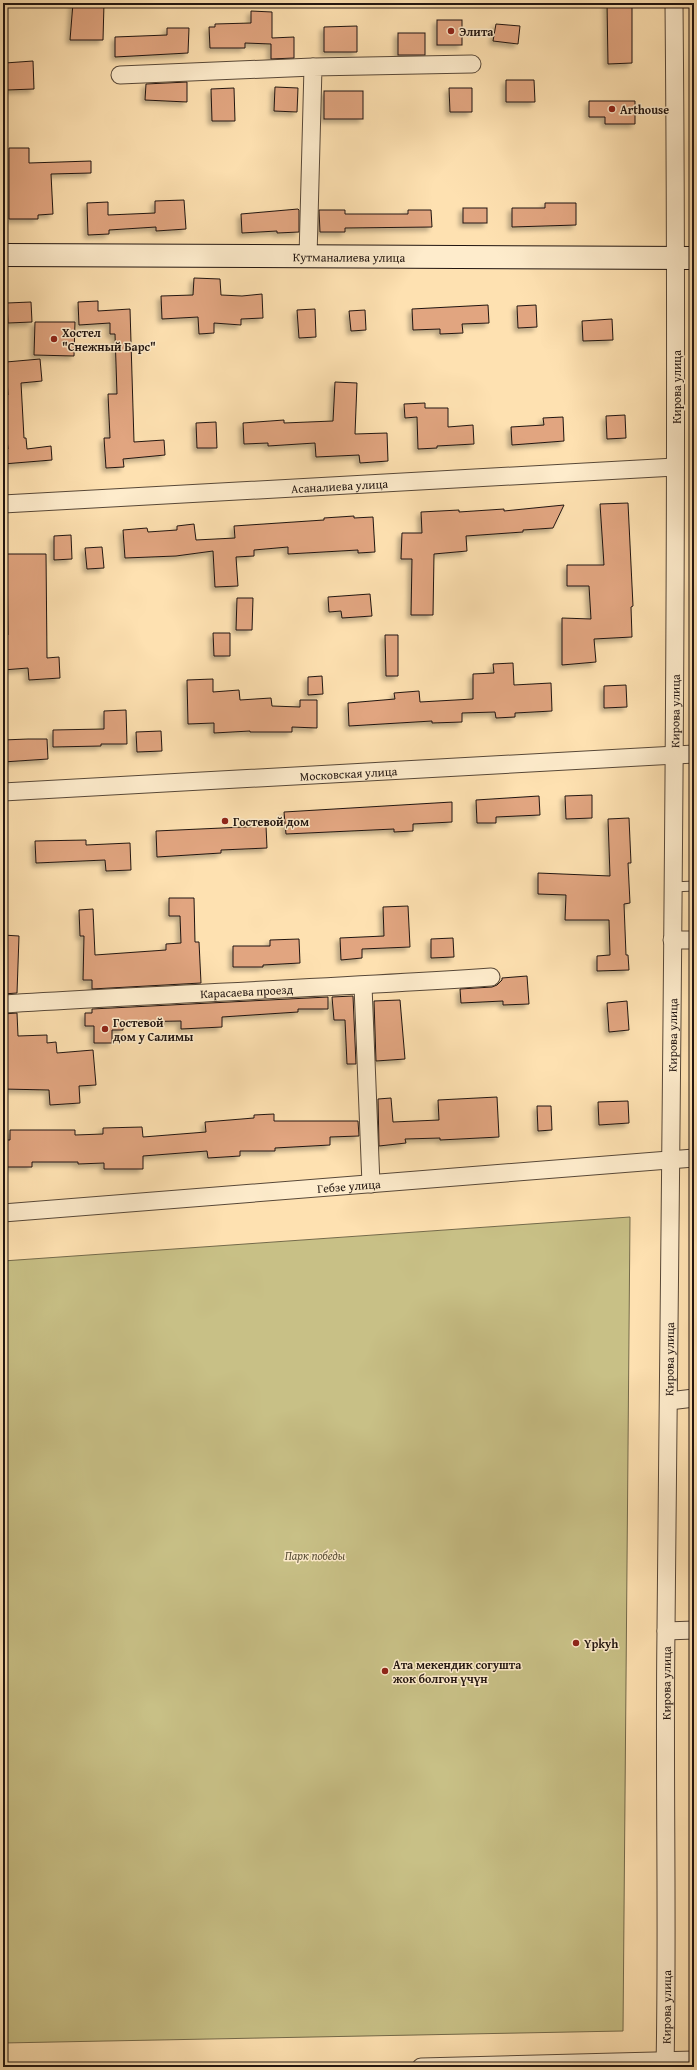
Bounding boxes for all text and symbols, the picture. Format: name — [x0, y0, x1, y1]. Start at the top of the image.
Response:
place label: Элита — [459, 23, 494, 40]
marker: Элита — [446, 26, 456, 36]
place label: Arthouse — [620, 101, 669, 118]
marker: Arthouse — [607, 104, 617, 114]
street label: Кутманалиева улица — [293, 248, 405, 265]
place label: Хостел "Снежный Барс" — [62, 324, 156, 355]
marker: Хостел "Снежный Барс" — [49, 334, 59, 344]
street label: Кирова улица — [668, 350, 685, 424]
street label: Асаналиева улица — [291, 474, 389, 497]
street label: Кирова улица — [666, 674, 683, 748]
street label: Московская улица — [299, 762, 398, 784]
place label: Гостевой дом — [233, 813, 309, 830]
marker: Гостевой дом — [220, 816, 230, 826]
street label: Карасаева проезд — [200, 980, 294, 1002]
street label: Кирова улица — [663, 998, 681, 1072]
place label: Гостевой дом у Салимы — [113, 1014, 194, 1045]
marker: Гостевой дом у Салимы — [100, 1024, 110, 1034]
street label: Гебзе улица — [317, 1174, 382, 1196]
street label: Кирова улица — [660, 1322, 678, 1396]
park label: Парк победы — [285, 1547, 346, 1564]
place label: Ypkyh — [584, 1635, 618, 1652]
marker: Ypkyh — [571, 1638, 581, 1648]
street label: Кирова улица — [657, 1646, 674, 1720]
place label: Ата мекендик согушта жок болгон үчүн — [393, 1656, 522, 1687]
marker: Ата мекендик согушта жок болгон үчүн — [380, 1666, 390, 1676]
street label: Кирова улица — [657, 1970, 675, 2044]

